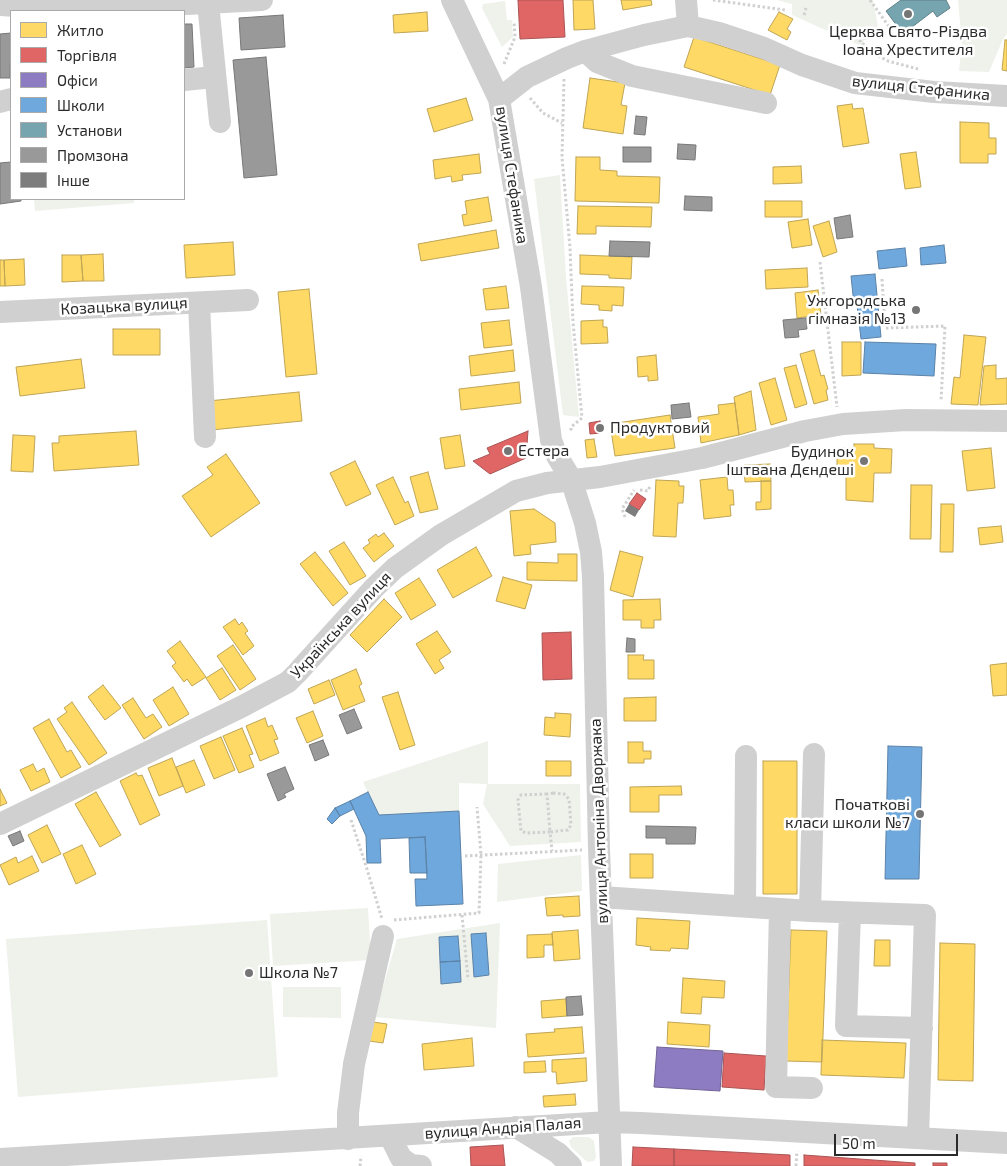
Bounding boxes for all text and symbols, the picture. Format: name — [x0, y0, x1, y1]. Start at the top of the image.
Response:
marker: Церква Свято-Різдва Іоана Хрестителя — [902, 8, 914, 20]
legend — [10, 10, 185, 200]
text: Житло — [57, 21, 104, 39]
place label: Церква Свято-Різдва Іоана Хрестителя — [829, 22, 987, 60]
text: Торгівля — [57, 46, 117, 64]
text: Офіси — [57, 71, 98, 89]
street label: вулиця Стефаника — [851, 71, 991, 105]
text: Школи — [57, 96, 105, 114]
street label: вулиця Стефаника — [492, 105, 532, 245]
text: Установи — [57, 121, 122, 139]
text: Промзона — [57, 146, 129, 164]
text: Інше — [57, 171, 90, 189]
place label: Ужгородська гімназія №13 — [807, 291, 906, 329]
street label: Козацька вулиця — [60, 293, 188, 319]
marker: Ужгородська гімназія №13 — [910, 304, 922, 316]
place label: Продуктовий — [610, 418, 710, 438]
marker: Продуктовий — [594, 422, 606, 434]
place label: Естера — [518, 441, 569, 461]
place label: Будинок Іштвана Дєндеші — [726, 442, 854, 480]
marker: Естера — [502, 445, 514, 457]
marker: Будинок Іштвана Дєндеші — [858, 455, 870, 467]
street label: Українська вулиця — [287, 568, 395, 682]
street label: вулиця Антоніна Дворжака — [586, 718, 612, 924]
place label: Початкові класи школи №7 — [785, 795, 910, 833]
marker: Початкові класи школи №7 — [914, 808, 926, 820]
place label: Школа №7 — [259, 963, 338, 983]
marker: Школа №7 — [243, 967, 255, 979]
street label: вулиця Андрія Палая — [424, 1113, 582, 1143]
scale bar — [837, 1124, 961, 1156]
text: 50 m — [842, 1134, 876, 1152]

